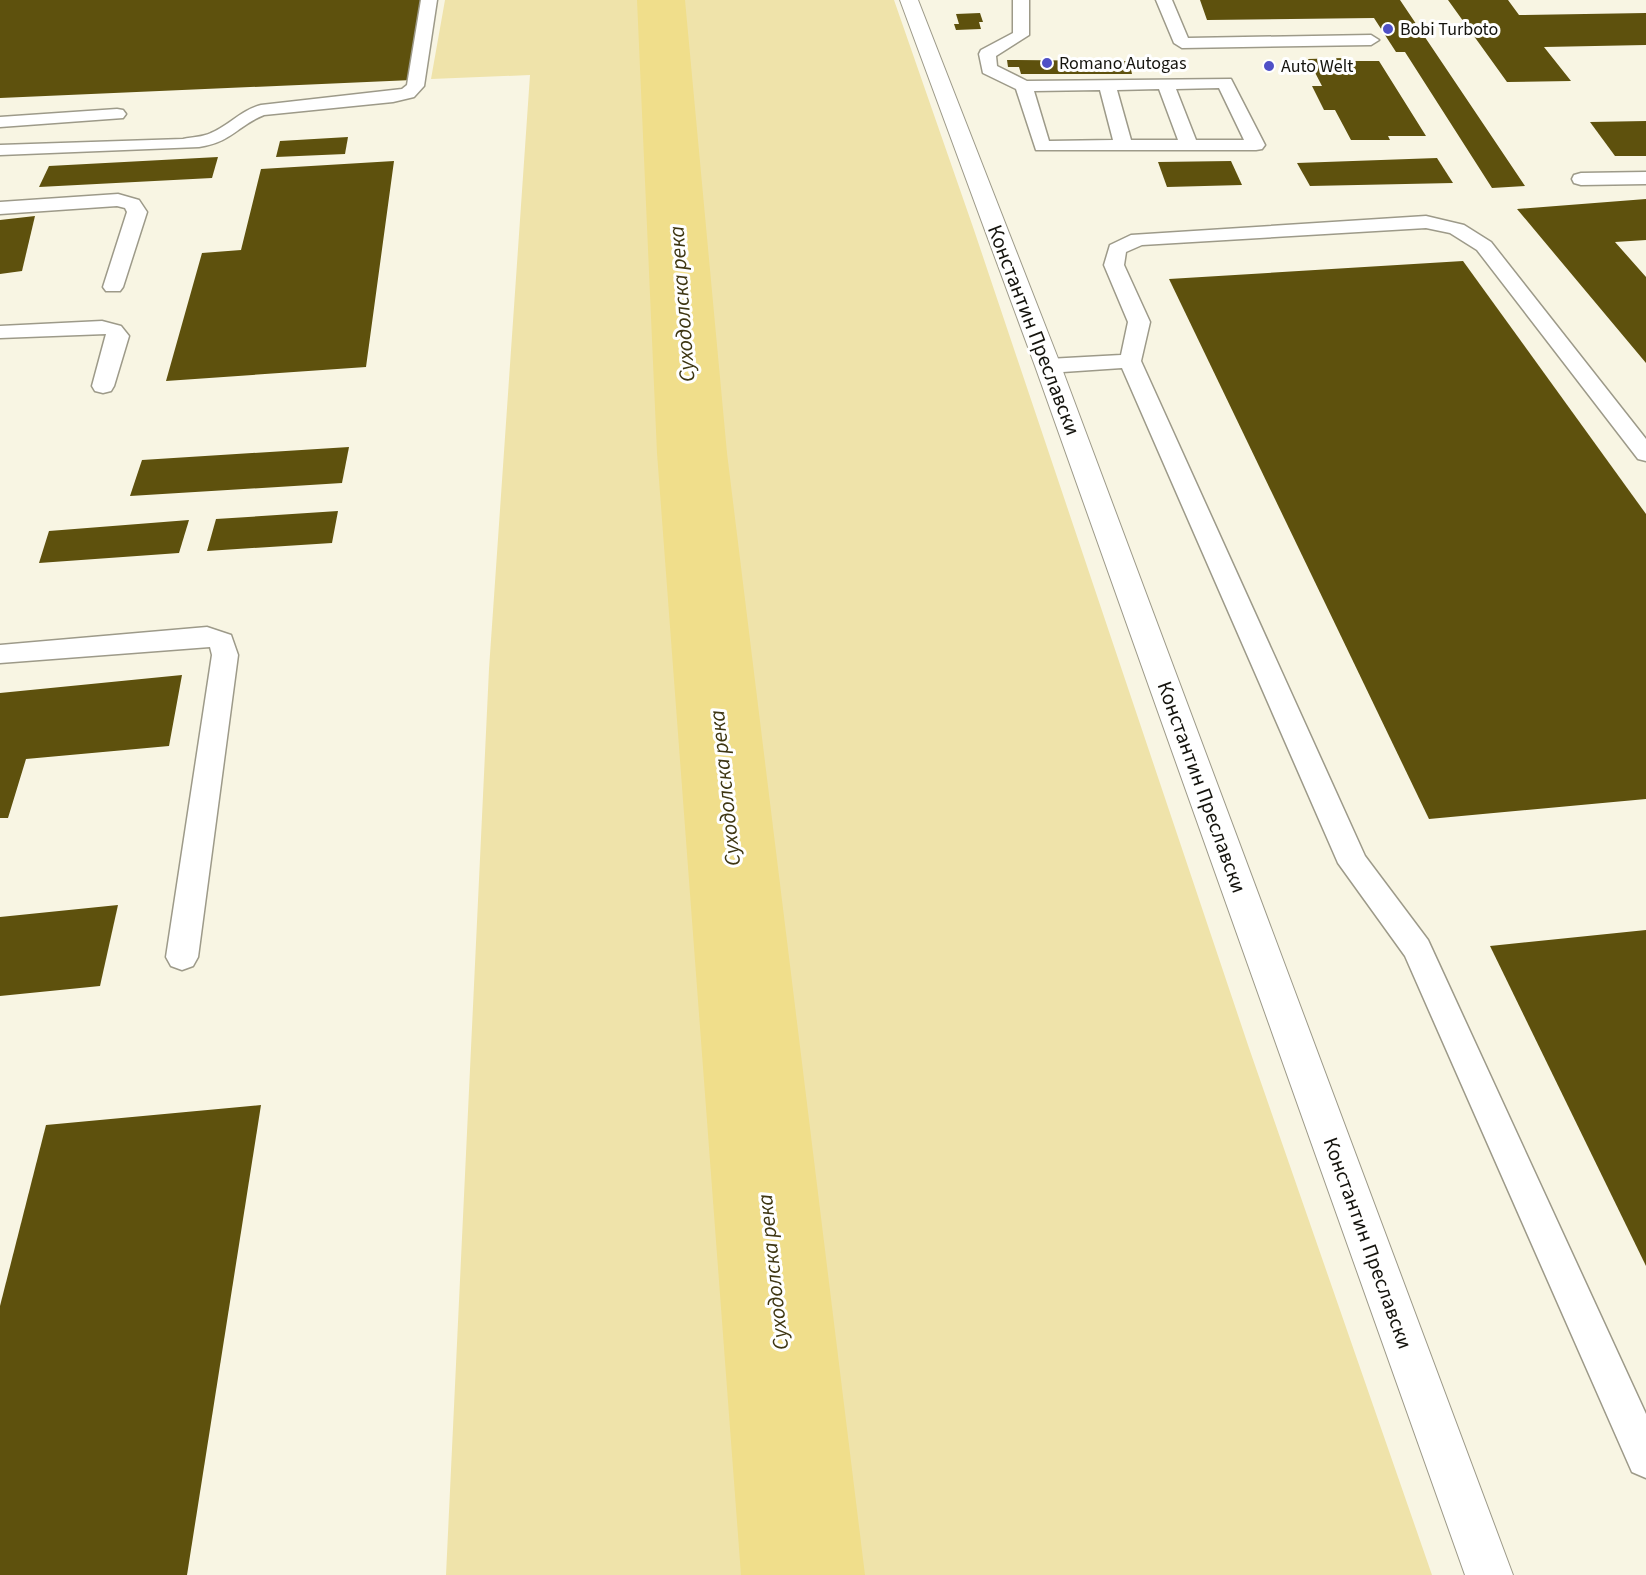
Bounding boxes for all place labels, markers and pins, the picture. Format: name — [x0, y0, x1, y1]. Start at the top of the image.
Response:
place label: Bobi Turboto — [1400, 17, 1498, 42]
marker: Bobi Turboto — [1381, 22, 1395, 36]
place label: Romano Autogas — [1059, 51, 1186, 76]
place label: Auto Welt — [1281, 54, 1353, 79]
marker: Romano Autogas — [1040, 56, 1054, 70]
marker: Auto Welt — [1262, 59, 1276, 73]

